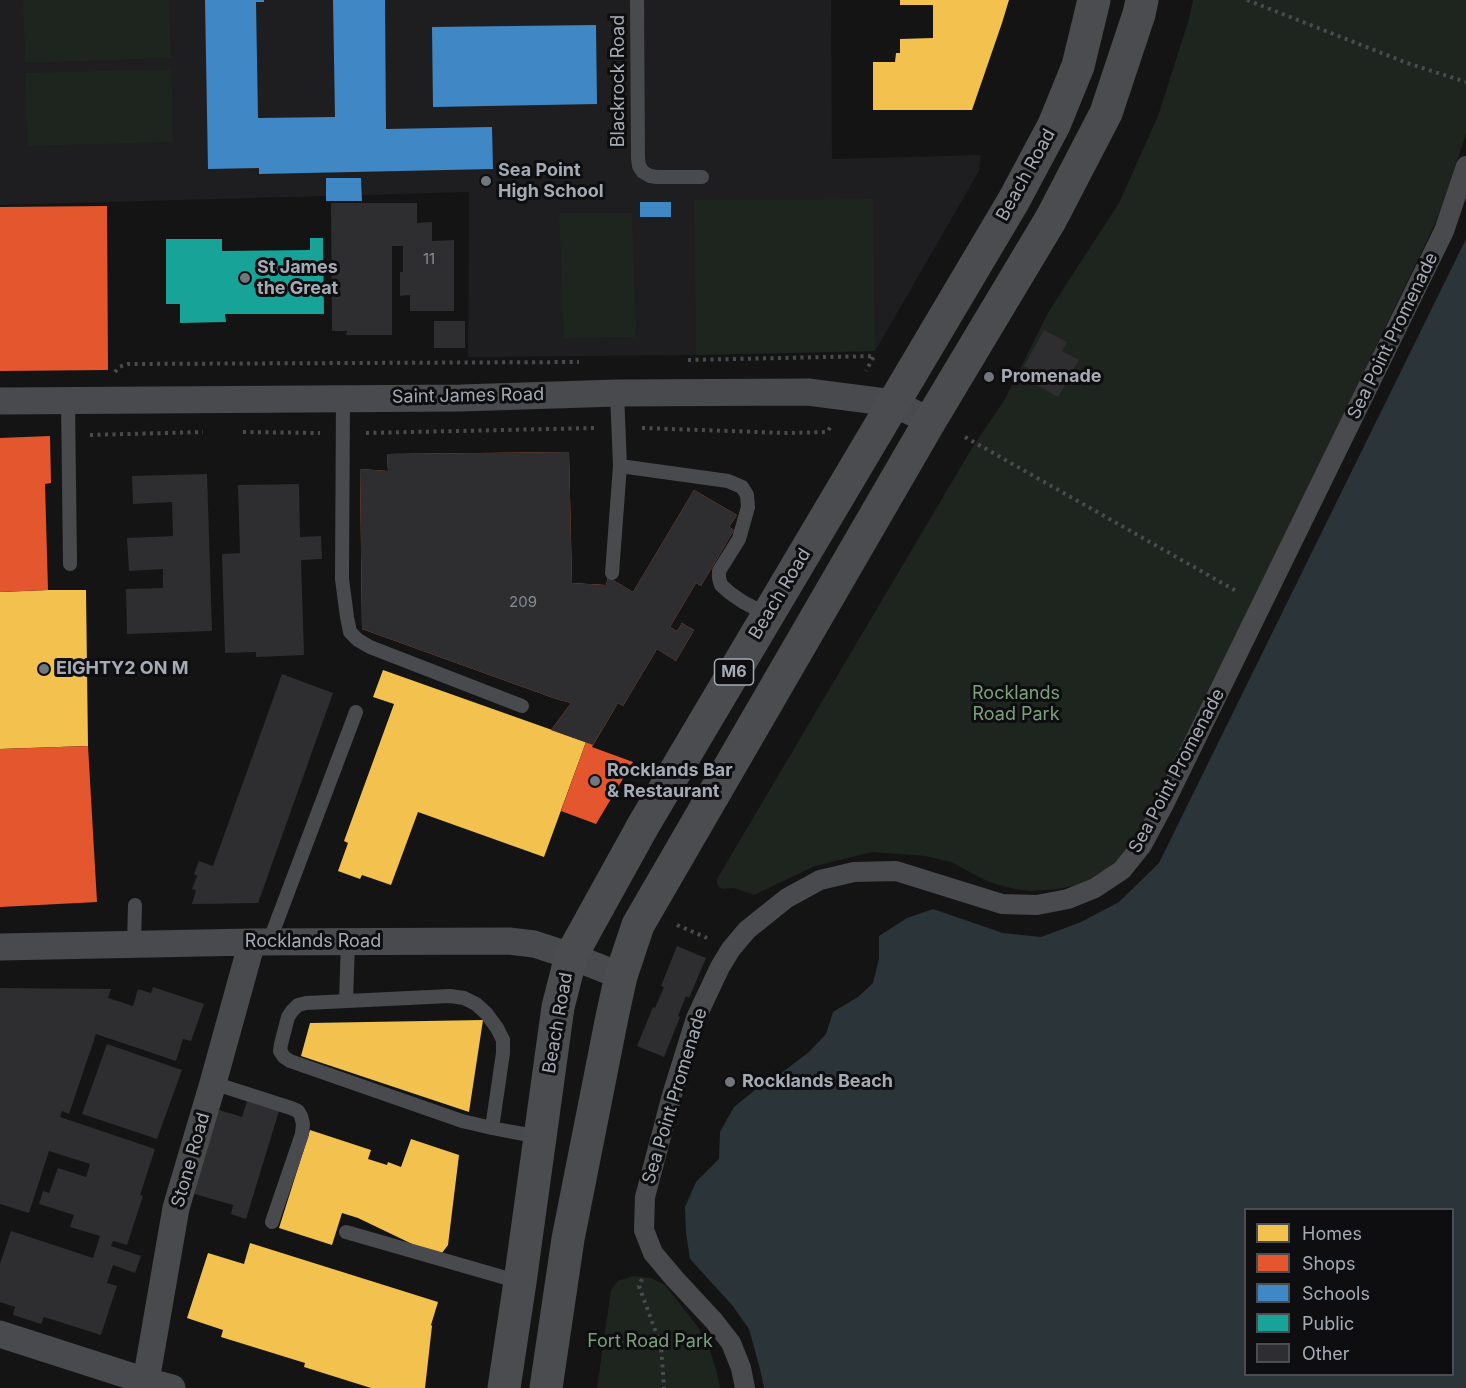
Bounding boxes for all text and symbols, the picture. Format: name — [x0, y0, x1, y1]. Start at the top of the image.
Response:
street label: Blackrock Road — [608, 15, 630, 147]
street label: Beach Road — [992, 125, 1060, 225]
place label: Sea Point High School — [498, 160, 604, 202]
marker: Sea Point High School — [479, 174, 493, 188]
street label: Sea Point Promenade — [1343, 249, 1443, 423]
house number: 11 — [423, 250, 435, 268]
place label: St James the Great — [257, 257, 338, 300]
marker: St James the Great — [238, 271, 252, 285]
place label: Promenade — [1001, 366, 1101, 388]
marker: Promenade — [982, 370, 996, 384]
street label: Saint James Road — [392, 384, 544, 408]
street label: Beach Road — [744, 545, 816, 643]
house number: 209 — [509, 593, 537, 611]
place label: EIGHTY2 ON M — [56, 658, 188, 680]
road number: M6 — [714, 659, 754, 685]
marker: EIGHTY2 ON M — [37, 662, 51, 676]
park label: Rocklands Road Park — [972, 683, 1060, 726]
street label: Sea Point Promenade — [1125, 685, 1229, 857]
place label: Rocklands Bar & Restaurant — [607, 760, 733, 802]
marker: Rocklands Bar & Restaurant — [588, 774, 602, 788]
street label: Rocklands Road — [245, 931, 381, 953]
street label: Beach Road — [539, 971, 577, 1075]
street label: Sea Point Promenade — [638, 1005, 712, 1187]
place label: Rocklands Beach — [742, 1071, 893, 1093]
marker: Rocklands Beach — [723, 1075, 737, 1089]
street label: Stone Road — [167, 1110, 215, 1210]
legend — [1244, 1208, 1454, 1376]
text: Homes — [1302, 1223, 1362, 1244]
text: Shops — [1302, 1253, 1356, 1274]
text: Schools — [1302, 1283, 1370, 1304]
text: Public — [1302, 1313, 1354, 1334]
park label: Fort Road Park — [587, 1331, 713, 1353]
text: Other — [1302, 1343, 1350, 1364]

